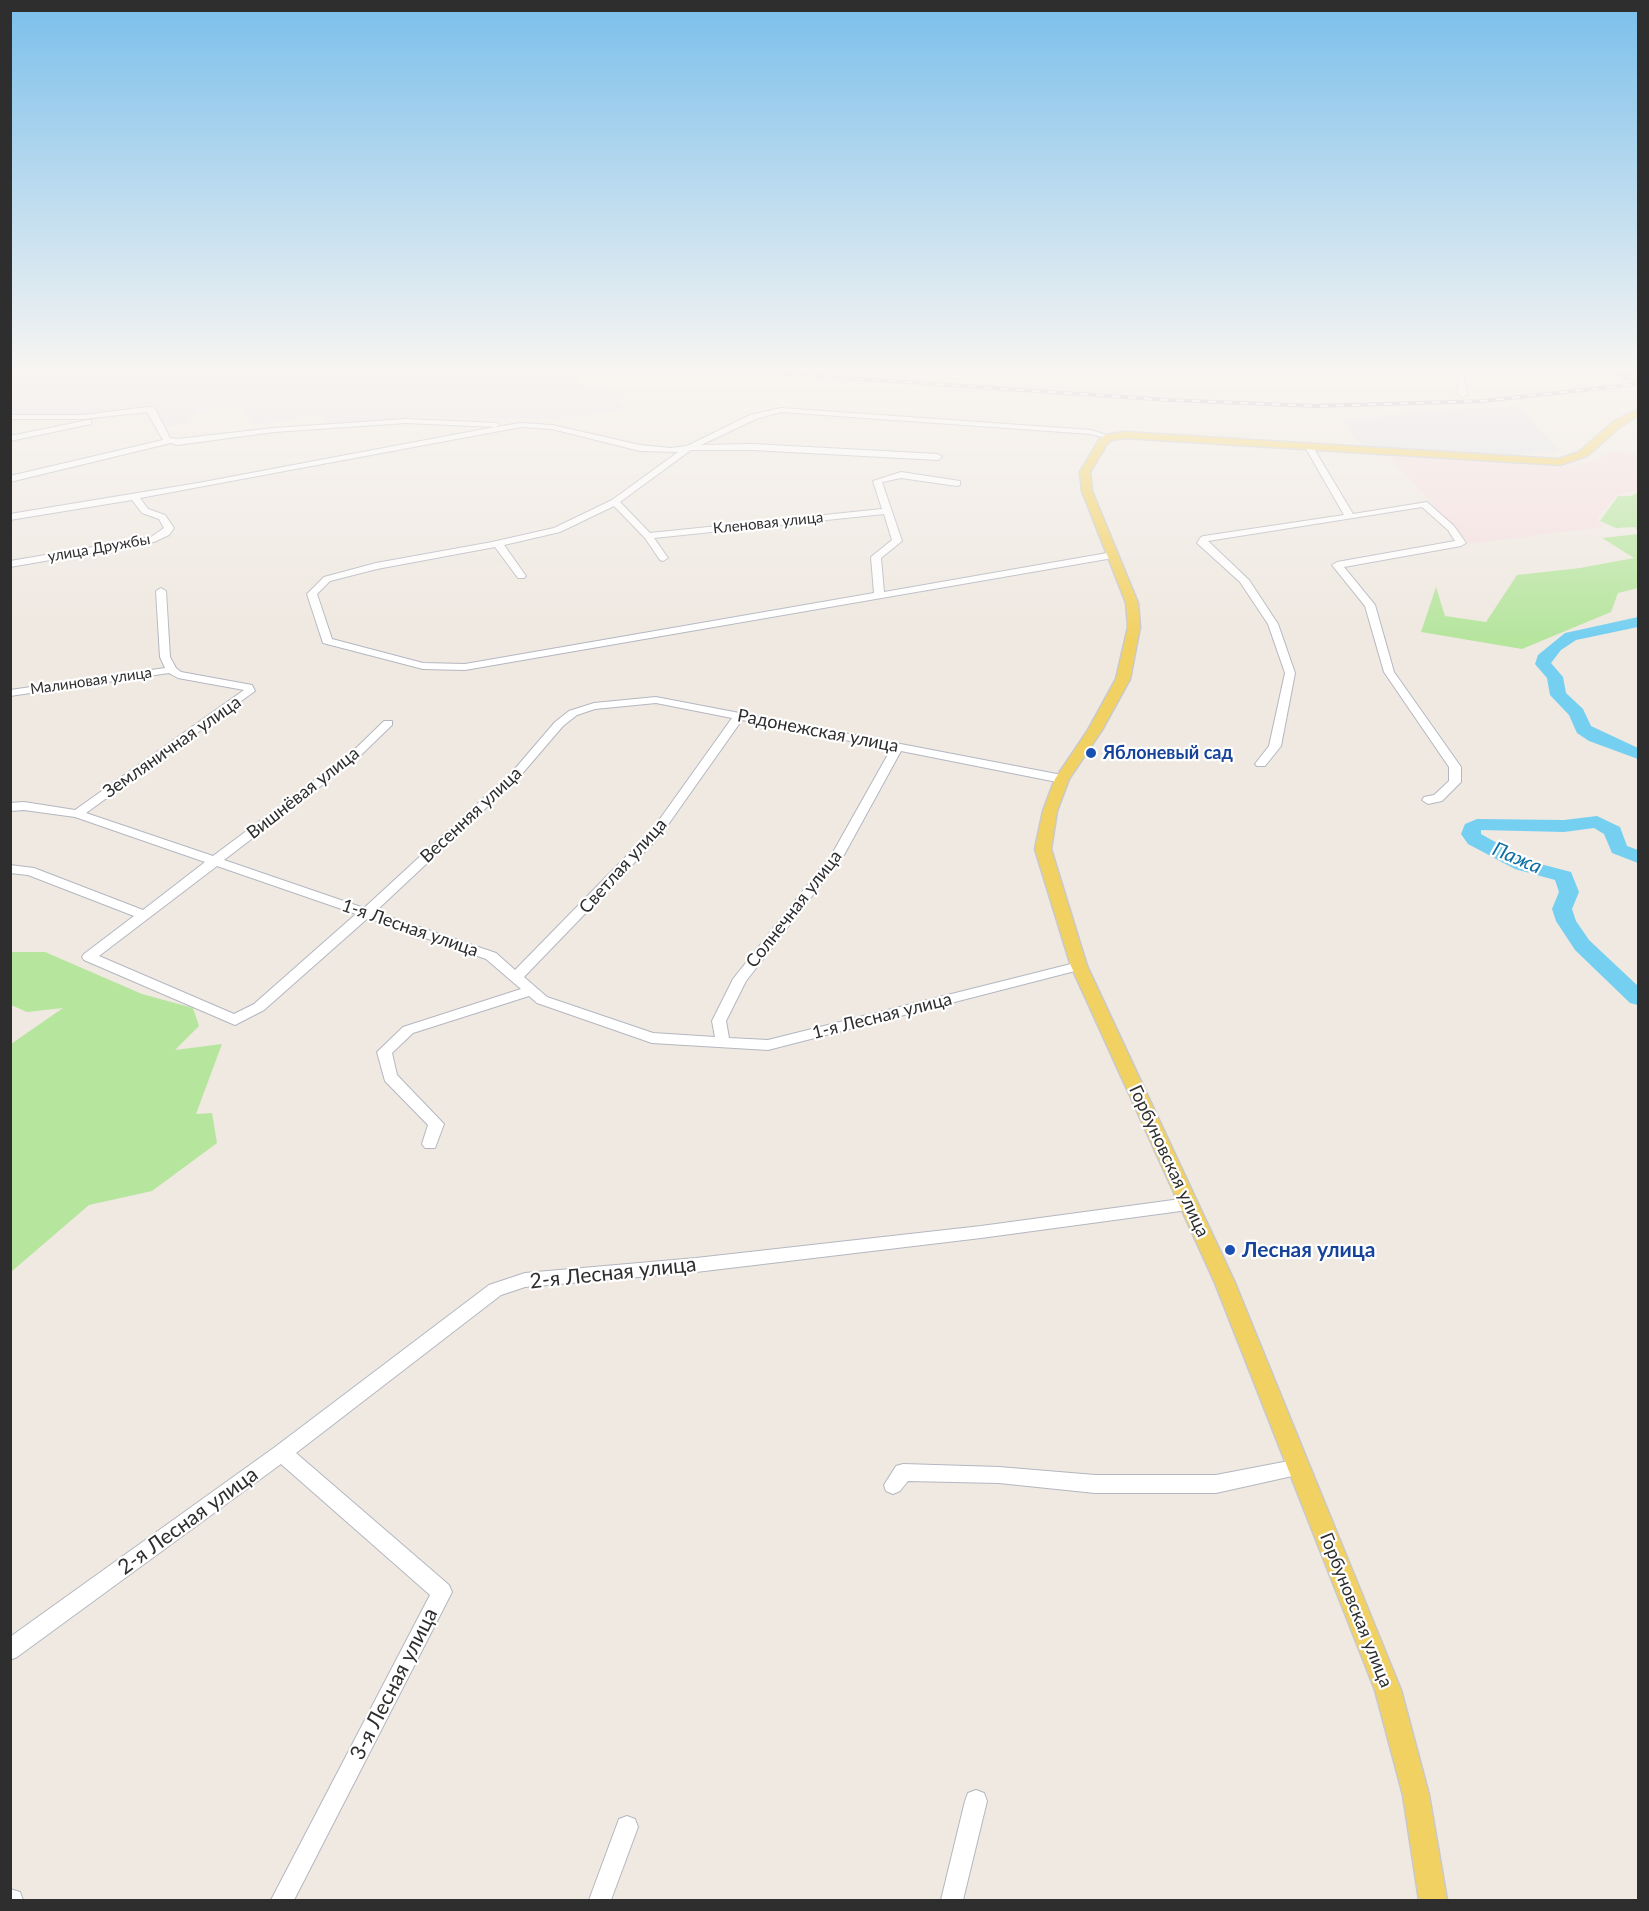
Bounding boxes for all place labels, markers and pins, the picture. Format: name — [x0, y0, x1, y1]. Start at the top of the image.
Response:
place label: Яблоневый сад — [1103, 742, 1233, 764]
marker: Яблоневый сад — [1084, 746, 1098, 760]
place label: Лесная улица — [1242, 1237, 1375, 1263]
marker: Лесная улица — [1223, 1243, 1237, 1257]

